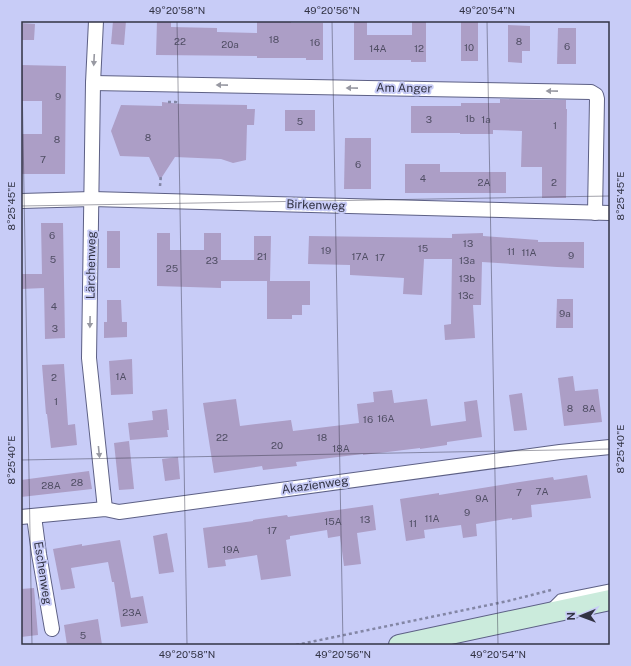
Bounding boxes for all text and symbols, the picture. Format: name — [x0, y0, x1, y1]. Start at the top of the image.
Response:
text: 49°20'58"N — [149, 4, 205, 16]
text: 49°20'56"N — [304, 4, 360, 16]
text: 49°20'54"N — [459, 4, 515, 16]
house number: 18 — [269, 33, 279, 45]
house number: 22 — [174, 35, 186, 47]
house number: 8 — [516, 35, 522, 47]
house number: 16 — [310, 36, 320, 48]
house number: 20a — [221, 38, 239, 50]
house number: 6 — [564, 40, 570, 52]
house number: 10 — [464, 41, 474, 53]
house number: 14A — [369, 42, 387, 54]
house number: 12 — [414, 42, 424, 54]
one-way arrow — [91, 54, 98, 66]
street label: Am Anger — [376, 81, 432, 95]
one-way arrow — [215, 82, 228, 88]
one-way arrow — [346, 84, 358, 91]
one-way arrow — [545, 88, 558, 94]
house number: 9 — [55, 90, 61, 102]
house number: 1b — [465, 112, 475, 124]
house number: 3 — [426, 113, 432, 125]
house number: 1a — [481, 113, 491, 125]
house number: 5 — [297, 115, 303, 127]
house number: 1 — [553, 119, 557, 131]
house number: 8 — [145, 131, 151, 143]
house number: 8 — [54, 133, 60, 145]
house number: 7 — [40, 153, 46, 165]
house number: 6 — [355, 158, 361, 170]
text: 8°25'45"E — [614, 171, 626, 221]
house number: 4 — [420, 172, 426, 184]
house number: 2A — [477, 176, 491, 188]
house number: 2 — [551, 176, 557, 188]
text: 8°25'45"E — [5, 181, 17, 231]
street label: Birkenweg — [286, 197, 346, 213]
house number: 6 — [49, 229, 55, 241]
street label: Lärchenweg — [83, 231, 99, 299]
house number: 13 — [463, 237, 473, 249]
house number: 15 — [418, 242, 428, 254]
house number: 19 — [321, 244, 331, 256]
house number: 11 — [507, 245, 515, 257]
house number: 11A — [521, 246, 537, 258]
house number: 9 — [568, 249, 574, 261]
house number: 21 — [257, 250, 267, 262]
house number: 17A — [351, 250, 369, 262]
house number: 17 — [375, 251, 385, 263]
house number: 5 — [50, 253, 56, 265]
house number: 23 — [206, 254, 218, 266]
house number: 13a — [459, 254, 475, 266]
house number: 25 — [166, 262, 178, 274]
house number: 13b — [459, 272, 475, 284]
house number: 13c — [458, 289, 474, 301]
house number: 4 — [51, 300, 57, 312]
house number: 9a — [559, 307, 571, 319]
one-way arrow — [87, 316, 93, 329]
house number: 3 — [52, 322, 58, 334]
house number: 1A — [115, 370, 127, 382]
house number: 2 — [51, 371, 57, 383]
house number: 1 — [54, 395, 58, 407]
house number: 8 — [567, 402, 573, 414]
house number: 8A — [582, 402, 596, 414]
house number: 16A — [377, 412, 395, 424]
house number: 16 — [363, 413, 373, 425]
text: 8°25'40"E — [614, 425, 626, 473]
house number: 22 — [216, 431, 228, 443]
house number: 18 — [317, 431, 327, 443]
text: 8°25'40"E — [5, 436, 17, 484]
house number: 20 — [271, 439, 283, 451]
house number: 18A — [332, 442, 350, 454]
one-way arrow — [96, 446, 102, 458]
street label: Akazienweg — [281, 473, 349, 497]
house number: 28 — [71, 476, 83, 488]
house number: 28A — [41, 479, 61, 491]
house number: 7A — [535, 485, 549, 497]
house number: 7 — [516, 486, 522, 498]
house number: 9A — [475, 492, 489, 504]
house number: 9 — [464, 506, 470, 518]
house number: 11A — [424, 512, 440, 524]
house number: 13 — [360, 513, 370, 525]
house number: 15A — [324, 515, 342, 527]
house number: 11 — [409, 517, 417, 529]
house number: 17 — [267, 524, 277, 536]
street label: Eschenweg — [31, 540, 55, 606]
house number: 19A — [222, 543, 240, 555]
north arrow — [561, 596, 601, 636]
house number: 23A — [122, 606, 142, 618]
text: N — [565, 612, 577, 621]
house number: 5 — [80, 629, 86, 641]
text: 49°20'58"N — [159, 648, 215, 660]
text: 49°20'56"N — [315, 648, 371, 660]
text: 49°20'54"N — [470, 648, 526, 660]

